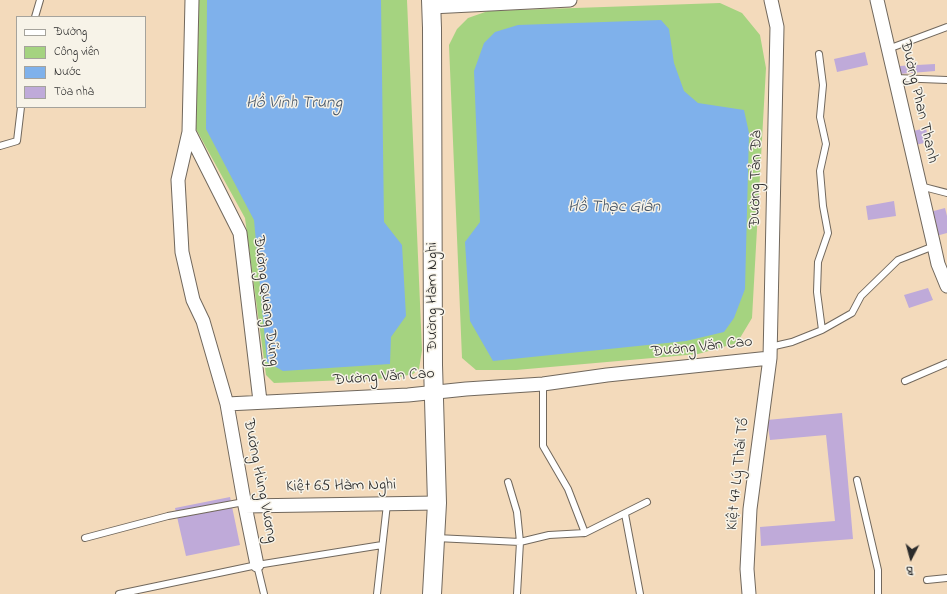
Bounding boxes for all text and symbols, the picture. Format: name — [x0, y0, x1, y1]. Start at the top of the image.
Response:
legend — [16, 16, 146, 108]
text: Đường — [54, 23, 87, 41]
street label: Đường Phan Thanh — [895, 39, 941, 165]
text: Công viên — [54, 43, 99, 61]
text: Nước — [54, 63, 81, 81]
text: Tòa nhà — [54, 83, 94, 101]
water label: Hồ Vĩnh Trung — [246, 94, 342, 114]
street label: Đường Tản Đà — [747, 130, 767, 228]
water label: Hồ Thạc Gián — [568, 198, 660, 218]
street label: Đường Quang Dũng — [247, 235, 283, 367]
street label: Đường Hàm Nghi — [423, 242, 443, 352]
street label: Đường Văn Cao — [651, 333, 753, 363]
street label: Đường Văn Cao — [333, 365, 435, 391]
street label: Đường Hùng Vương — [238, 417, 280, 545]
street label: Kiệt 47 Lý Thái Tổ — [724, 417, 754, 531]
street label: Kiệt 65 Hàm Nghi — [286, 476, 396, 498]
north arrow — [891, 538, 931, 578]
text: B — [905, 562, 914, 578]

